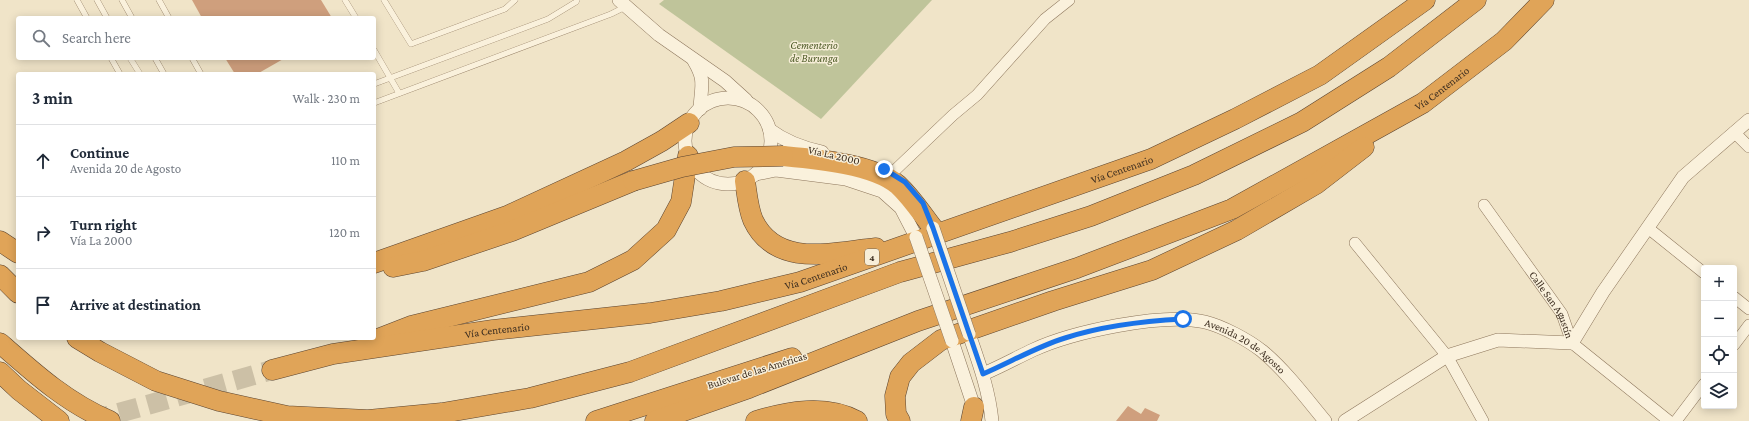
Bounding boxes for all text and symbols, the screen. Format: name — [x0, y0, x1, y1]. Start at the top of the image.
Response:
search box — [16, 16, 376, 60]
icon: search — [30, 27, 52, 49]
text: Search here — [62, 30, 131, 46]
park label: Cementerio de Burunga — [790, 39, 838, 65]
street label: Vía Centenario — [1412, 64, 1472, 113]
text: 3 min — [32, 89, 73, 108]
text: Walk · 230 m — [292, 91, 360, 106]
street label: Vía La 2000 — [807, 143, 861, 167]
text: Continue — [70, 145, 129, 161]
icon: ahead — [32, 150, 54, 172]
text: 110 m — [331, 153, 360, 168]
street label: Vía Centenario — [1089, 153, 1155, 186]
route end — [875, 160, 893, 178]
text: Avenida 20 de Agosto — [70, 161, 181, 176]
text: Turn right — [70, 217, 137, 233]
icon: right — [32, 222, 54, 244]
text: 120 m — [329, 225, 360, 240]
text: Vía La 2000 — [70, 233, 132, 248]
road number: 4 — [865, 249, 879, 265]
street label: Vía Centenario — [783, 260, 849, 291]
map controls — [1701, 265, 1737, 409]
button: + — [1701, 265, 1737, 301]
street label: Calle San Agustín — [1527, 269, 1576, 340]
icon: arrive — [32, 294, 54, 316]
text: Arrive at destination — [70, 297, 201, 313]
button: − — [1701, 301, 1737, 337]
route start — [1174, 310, 1192, 328]
street label: Avenida 20 de Agosto — [1203, 316, 1288, 376]
street label: Vía Centenario — [464, 320, 531, 340]
button: locate — [1701, 337, 1737, 373]
street label: Bulevar de las Américas — [706, 349, 808, 391]
button: layers — [1701, 373, 1737, 409]

